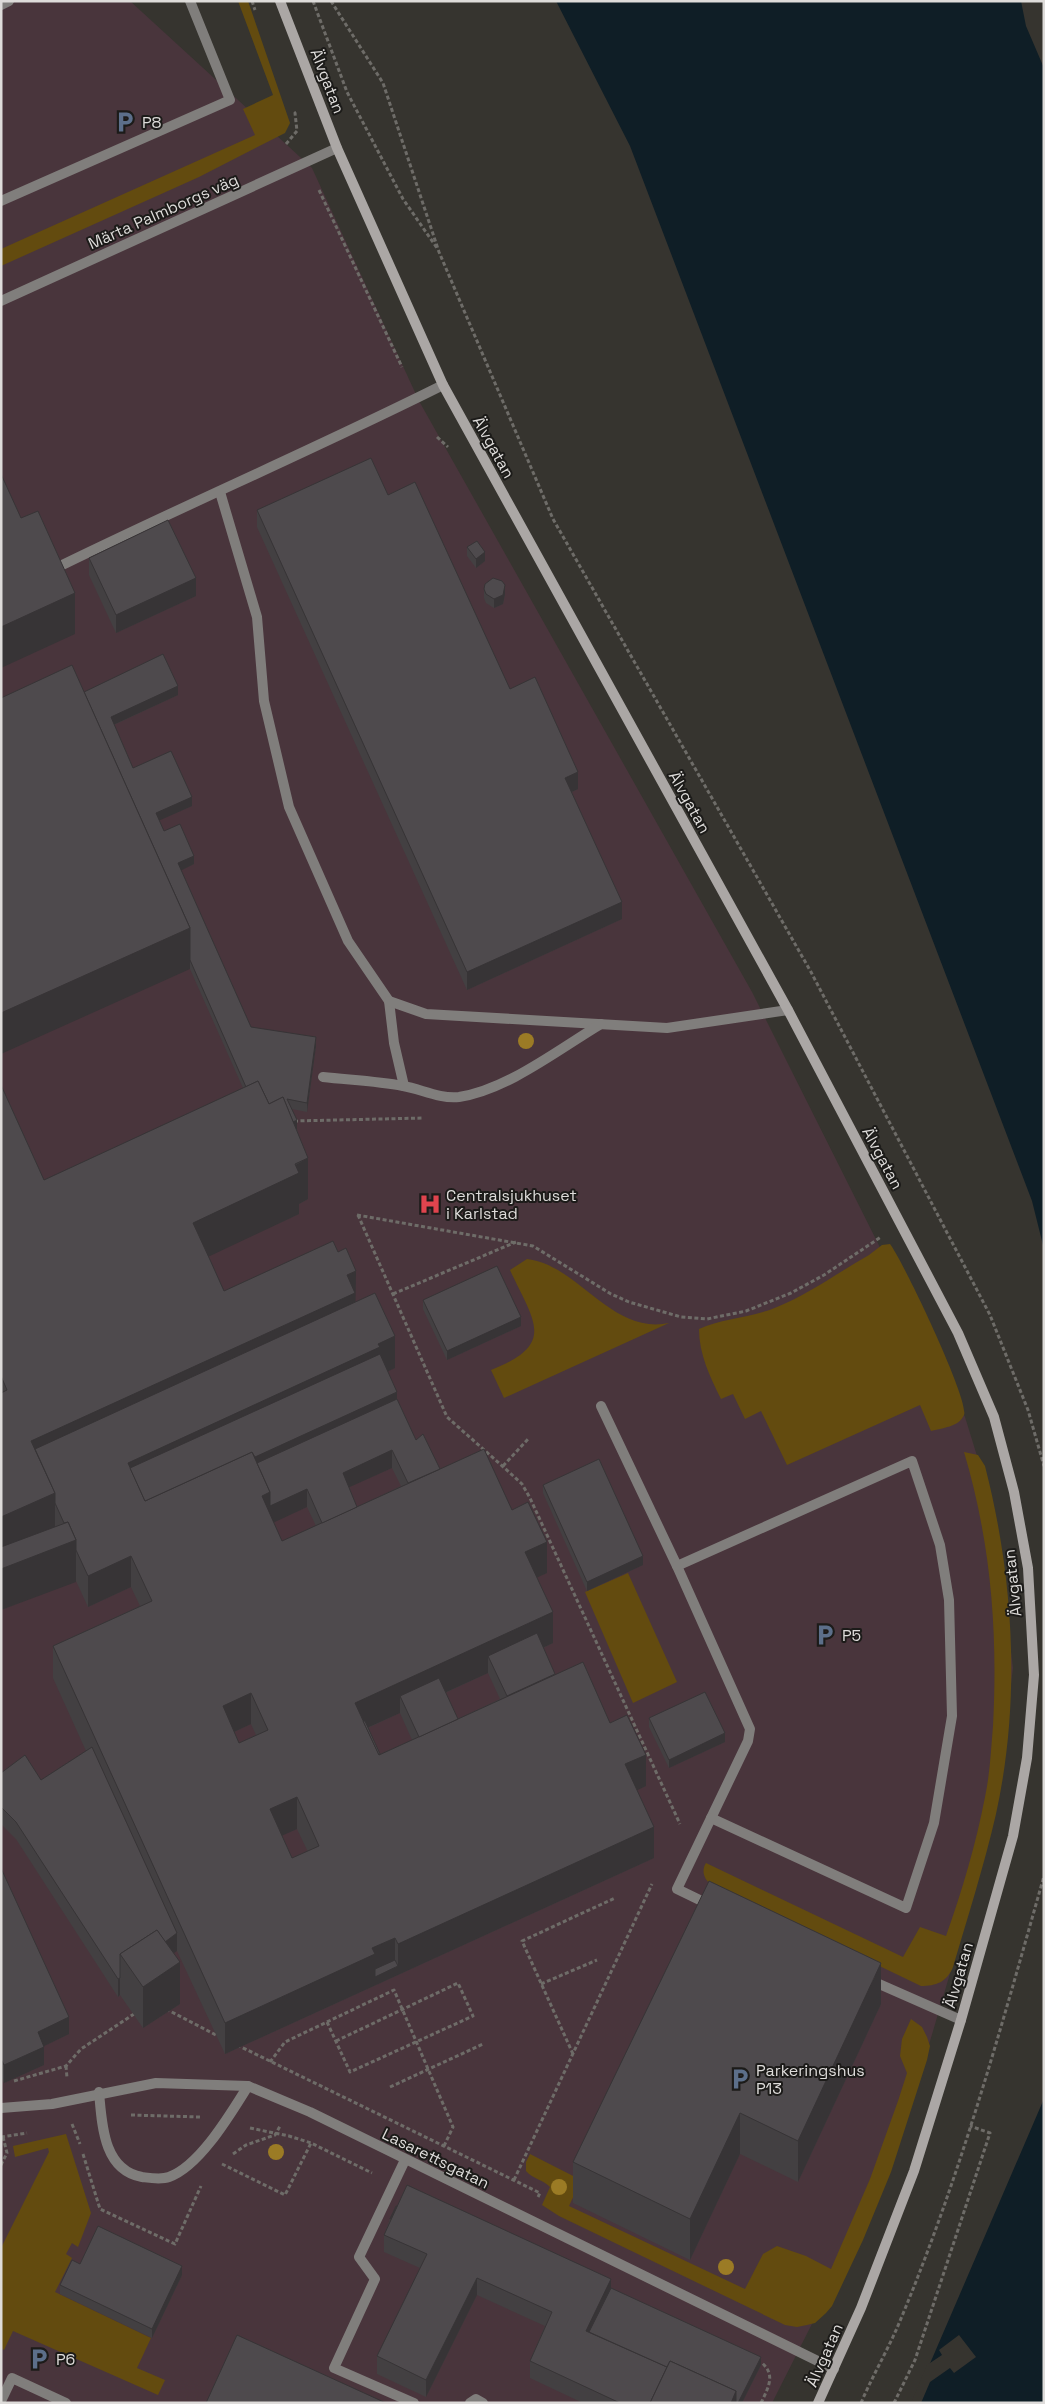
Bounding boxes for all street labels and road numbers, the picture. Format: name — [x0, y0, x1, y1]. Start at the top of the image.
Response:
street label: Älvgatan — [306, 46, 349, 116]
street label: Märta Palmborgs väg — [85, 169, 242, 254]
street label: Älvgatan — [468, 413, 519, 482]
street label: Älvgatan — [664, 768, 715, 837]
street label: Älvgatan — [857, 1123, 908, 1193]
street label: Älvgatan — [999, 1548, 1026, 1618]
street label: Älvgatan — [939, 1940, 978, 2011]
street label: Lasarettsgatan — [379, 2123, 493, 2194]
street label: Älvgatan — [801, 2320, 848, 2390]

